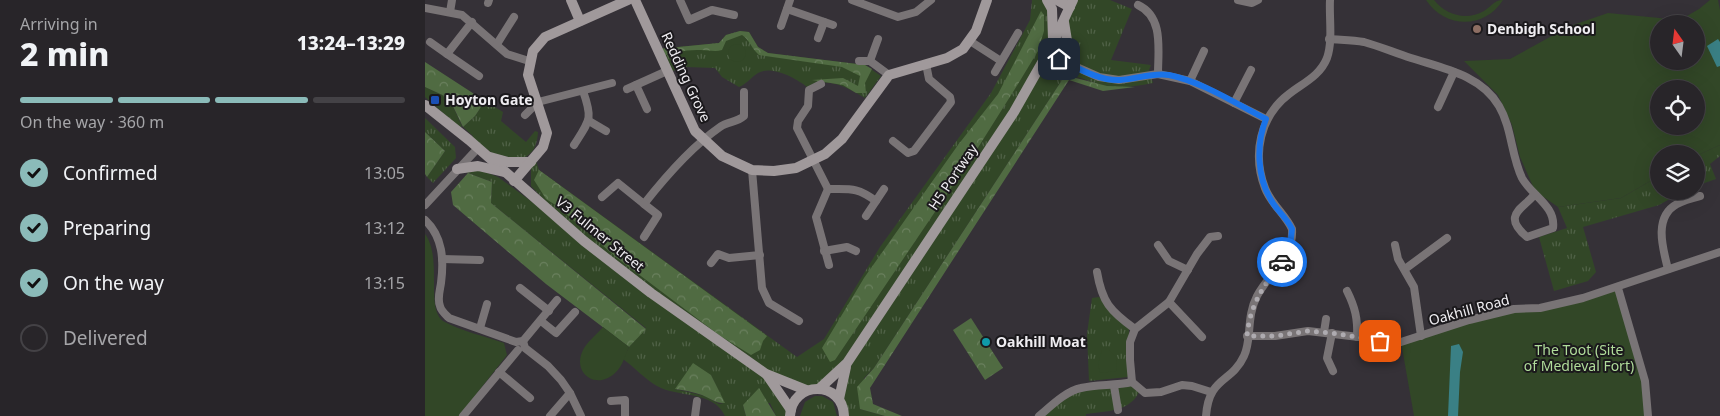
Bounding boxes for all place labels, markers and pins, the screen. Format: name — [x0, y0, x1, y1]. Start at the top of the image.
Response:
place label: Denbigh School — [1487, 19, 1595, 38]
marker: Denbigh School — [1471, 23, 1483, 35]
pin — [1038, 38, 1080, 80]
place label: Hoyton Gate — [445, 90, 533, 109]
marker: Hoyton Gate — [429, 94, 441, 106]
pin — [1359, 320, 1401, 362]
place label: Oakhill Moat — [996, 332, 1086, 351]
marker: Oakhill Moat — [980, 336, 992, 348]

